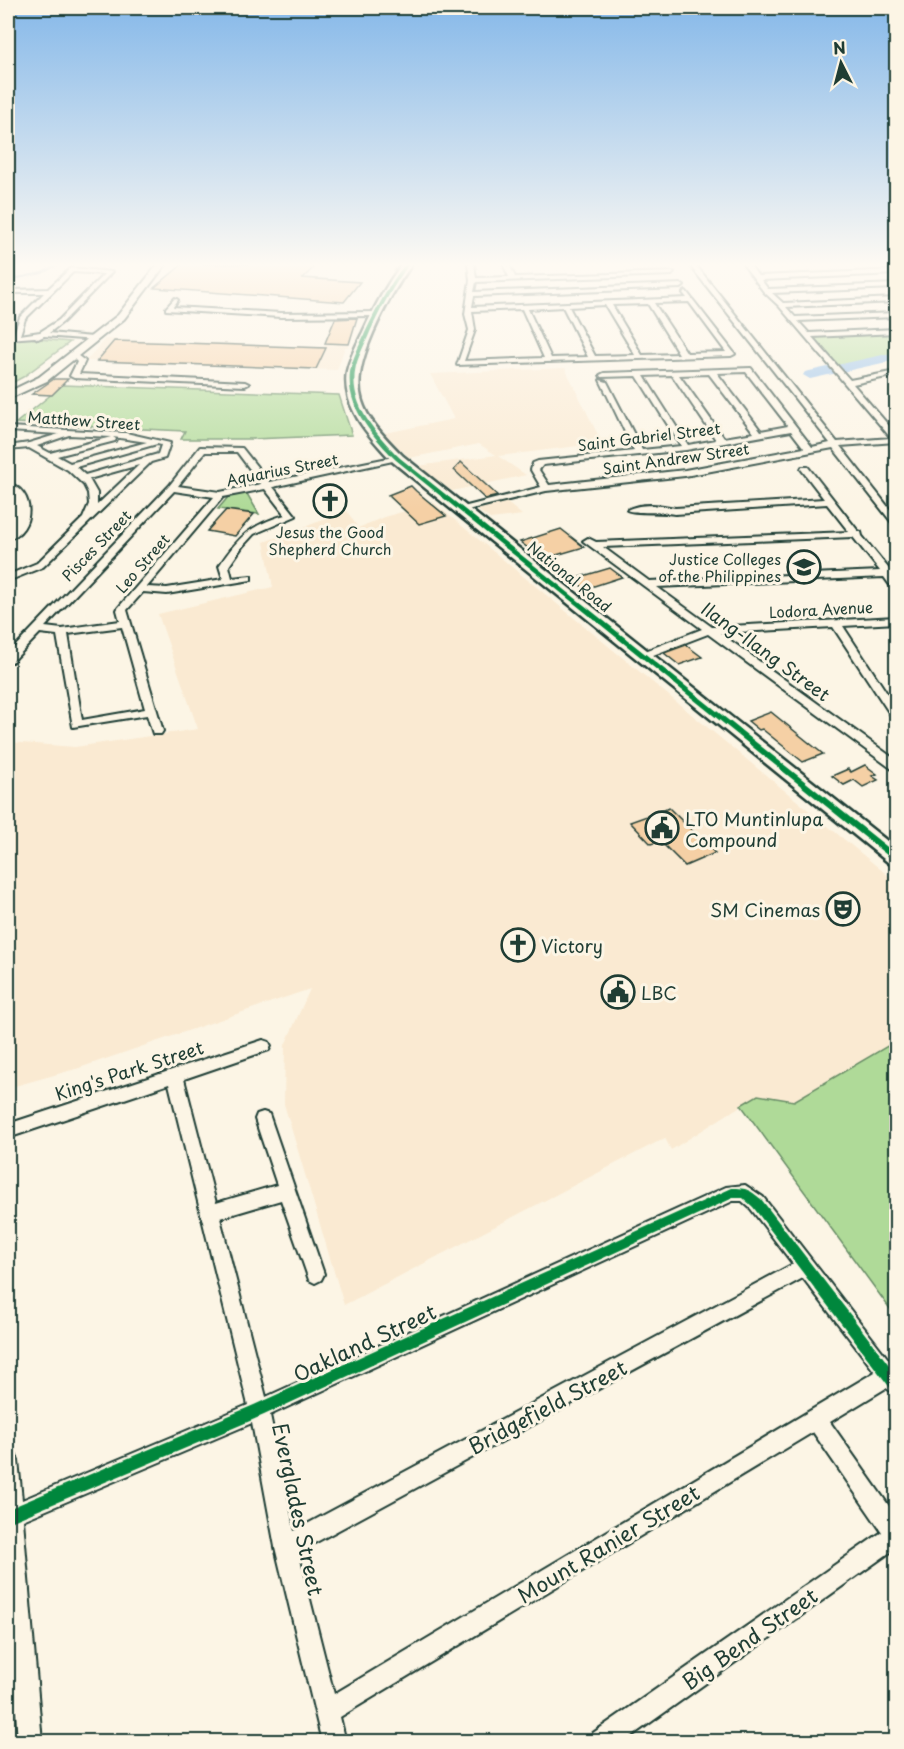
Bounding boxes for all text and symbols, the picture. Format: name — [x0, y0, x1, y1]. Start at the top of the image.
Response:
north arrow — [811, 33, 871, 93]
text: N — [832, 34, 847, 60]
street label: Matthew Street — [27, 405, 141, 435]
street label: Saint Gabriel Street — [576, 416, 722, 456]
street label: Saint Andrew Street — [601, 436, 751, 480]
street label: Aquarius Street — [224, 447, 340, 491]
church icon: Jesus the Good Shepherd Church — [312, 483, 348, 519]
street label: Pisces Street — [56, 504, 136, 586]
place label: Jesus the Good Shepherd Church — [268, 520, 392, 560]
street label: Leo Street — [110, 528, 175, 598]
street label: National Road — [523, 535, 617, 617]
place label: Justice Colleges of the Philippines — [659, 547, 781, 587]
school or university icon: Justice Colleges of the Philippines — [786, 549, 822, 585]
street label: Ilang-Ilang Street — [696, 595, 836, 707]
street label: Lodora Avenue — [768, 595, 874, 623]
place label: LTO Muntinlupa Compound — [685, 805, 823, 853]
public building icon: LTO Muntinlupa Compound — [644, 810, 680, 846]
theatre icon: SM Cinemas — [825, 891, 861, 927]
place label: SM Cinemas — [710, 896, 820, 923]
church icon: Victory — [500, 927, 536, 963]
place label: Victory — [541, 932, 603, 959]
public building icon: LBC — [600, 974, 636, 1010]
place label: LBC — [641, 979, 677, 1006]
street label: King's Park Street — [51, 1033, 207, 1107]
street label: Oakland Street — [287, 1295, 441, 1389]
street label: Bridgefield Street — [462, 1351, 632, 1461]
street label: Everglades Street — [265, 1420, 333, 1598]
street label: Mount Ranier Street — [511, 1476, 705, 1610]
street label: Big Bend Street — [675, 1579, 823, 1697]

